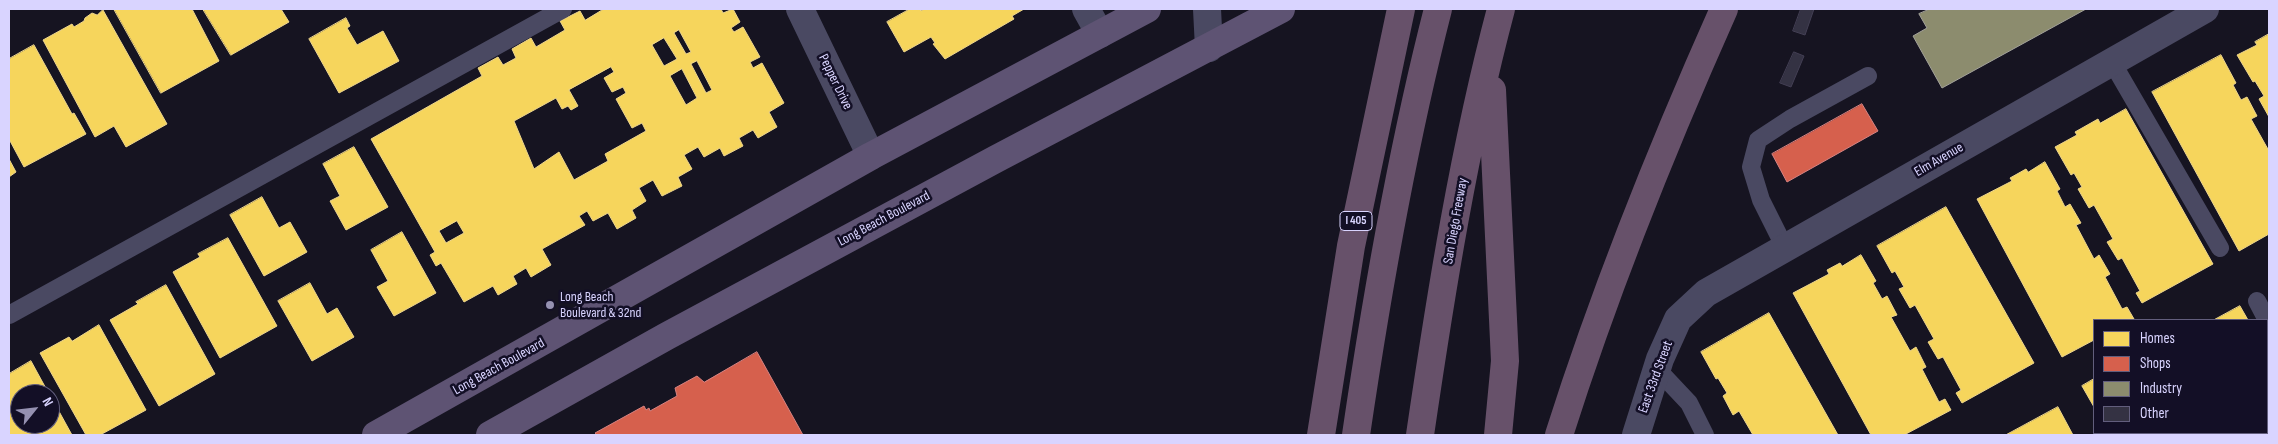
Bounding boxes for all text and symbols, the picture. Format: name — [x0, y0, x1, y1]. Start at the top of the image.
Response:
street label: Pepper Drive — [814, 52, 856, 112]
street label: Elm Avenue — [1911, 139, 1967, 181]
street label: San Diego Freeway — [1440, 177, 1472, 265]
street label: Long Beach Boulevard — [835, 188, 933, 250]
road number: I 405 — [1340, 212, 1372, 230]
place label: Long Beach Boulevard & 32nd — [560, 289, 641, 322]
marker: Long Beach Boulevard & 32nd — [544, 299, 556, 311]
legend — [2093, 319, 2268, 434]
text: Homes — [2140, 329, 2175, 348]
street label: Long Beach Boulevard — [450, 335, 548, 399]
street label: East 33rd Street — [1635, 339, 1677, 415]
text: Shops — [2140, 354, 2171, 373]
text: Industry — [2140, 379, 2182, 398]
north arrow — [10, 384, 60, 434]
text: N — [38, 395, 57, 409]
text: Other — [2140, 404, 2169, 423]

